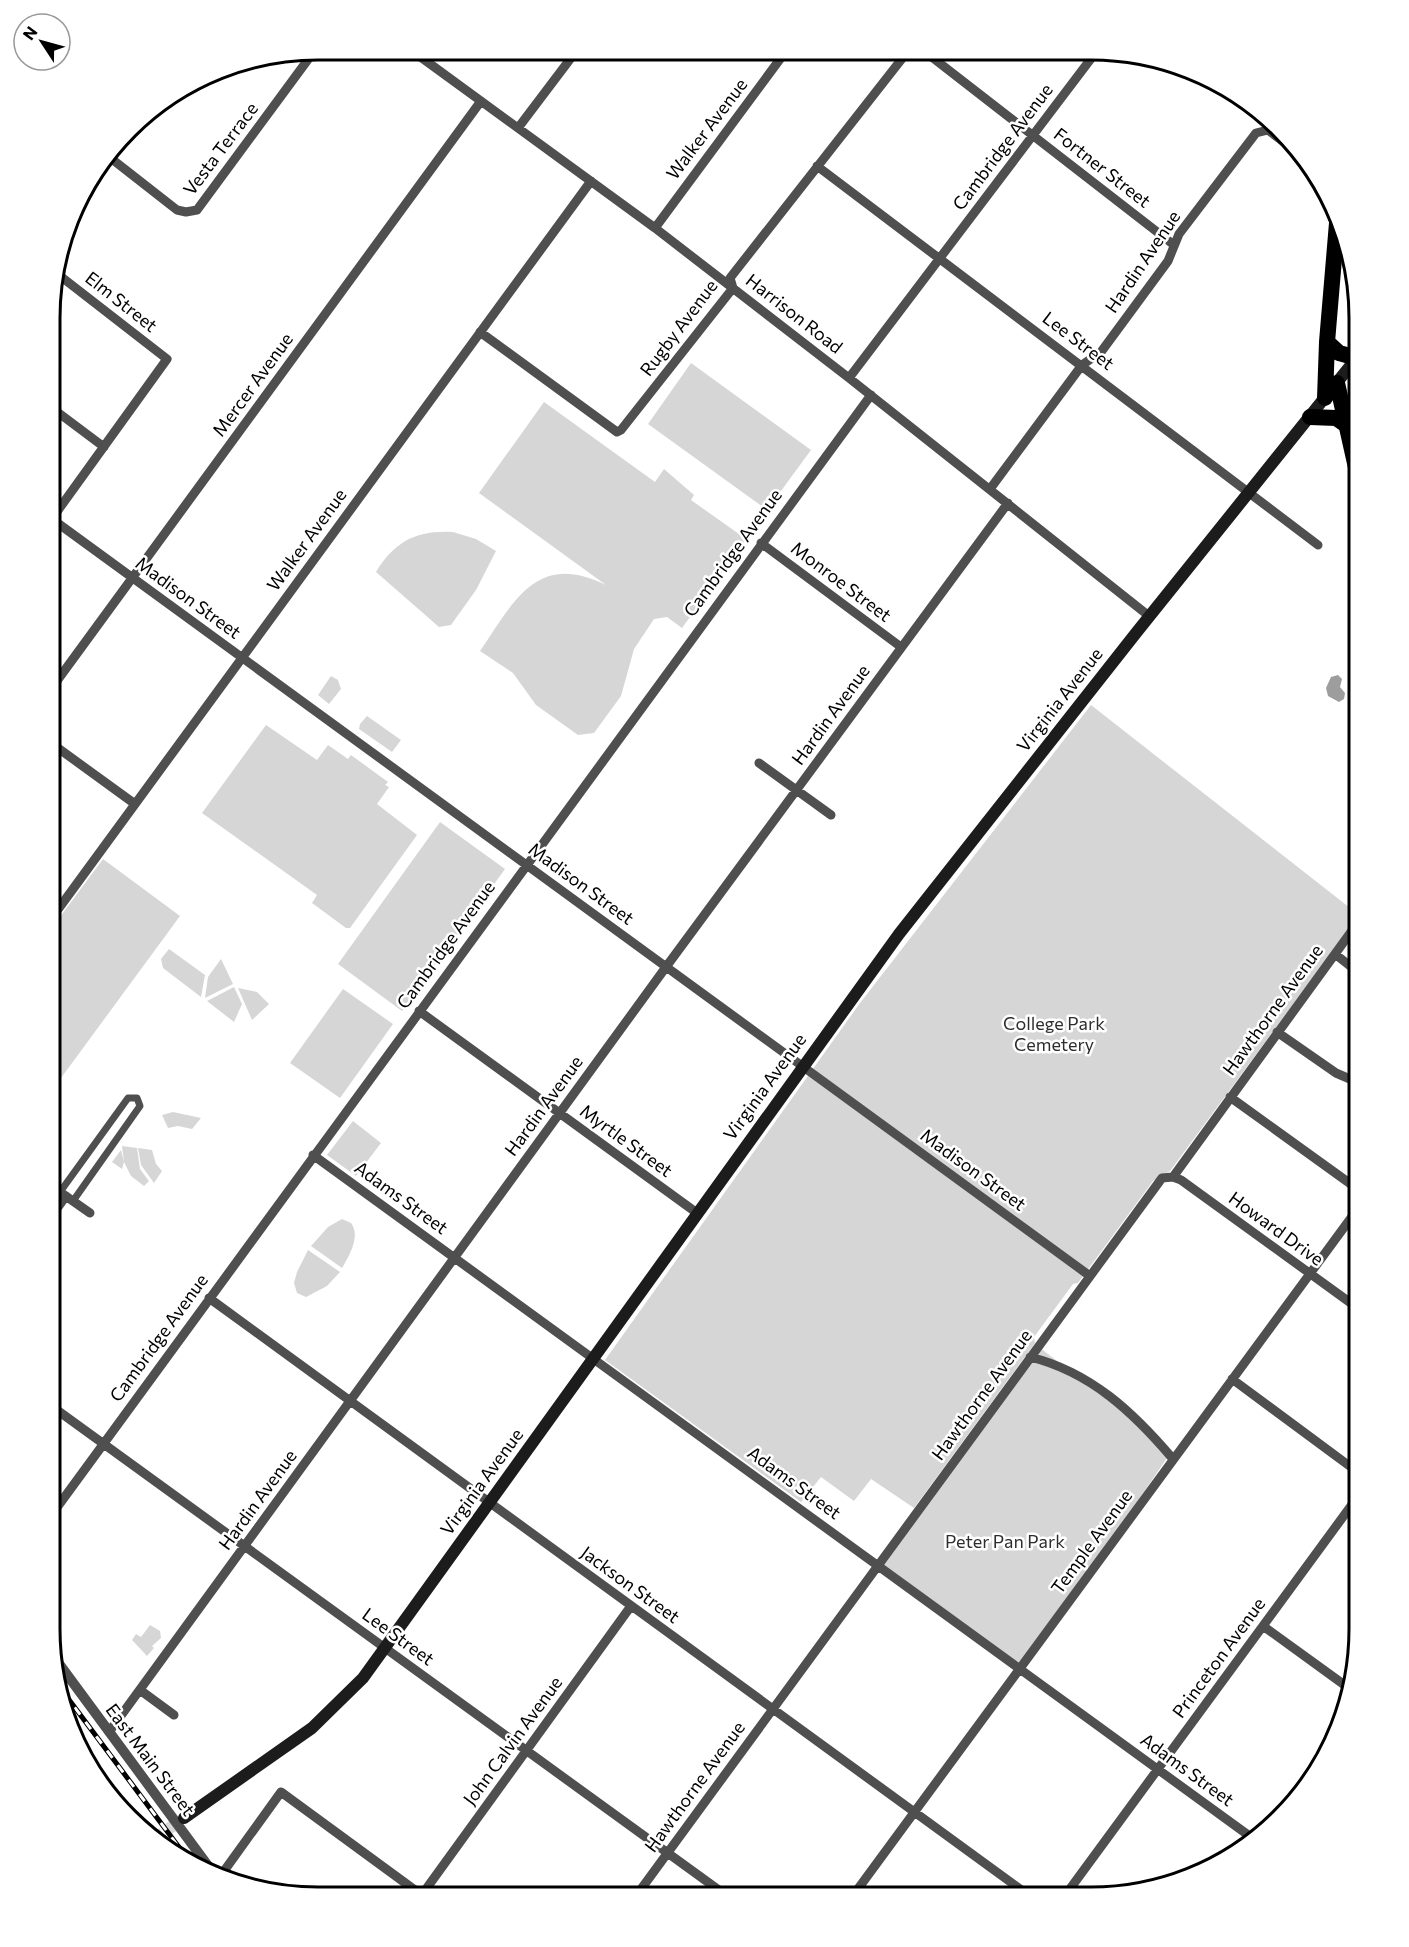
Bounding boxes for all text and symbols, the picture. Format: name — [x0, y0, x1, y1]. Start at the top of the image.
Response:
north arrow — [12, 12, 72, 72]
text: N — [18, 22, 41, 43]
street label: Walker Avenue — [661, 74, 751, 183]
street label: Cambridge Avenue — [947, 79, 1057, 214]
street label: Vesta Terrace — [178, 98, 262, 199]
street label: Fortner Street — [1050, 123, 1155, 212]
street label: Hardin Avenue — [1100, 206, 1184, 317]
street label: Elm Street — [81, 266, 162, 336]
street label: Harrison Road — [742, 269, 847, 358]
street label: Rugby Avenue — [635, 275, 722, 380]
street label: Lee Street — [1039, 306, 1119, 374]
street label: Mercer Avenue — [207, 328, 297, 440]
street label: Walker Avenue — [262, 484, 351, 595]
street label: Cambridge Avenue — [678, 484, 786, 621]
street label: Monroe Street — [787, 536, 896, 626]
street label: Madison Street — [132, 552, 246, 643]
street label: Virginia Avenue — [1012, 643, 1107, 756]
street label: Hardin Avenue — [786, 660, 874, 769]
street label: Madison Street — [525, 838, 639, 929]
street label: Cambridge Avenue — [391, 876, 499, 1013]
street label: Hawthorne Avenue — [1217, 940, 1327, 1079]
park label: College Park Cemetery — [1003, 1012, 1105, 1055]
street label: Virginia Avenue — [718, 1029, 810, 1144]
street label: Hardin Avenue — [499, 1051, 587, 1160]
street label: Myrtle Street — [576, 1099, 677, 1181]
street label: Madison Street — [917, 1124, 1031, 1215]
street label: Adams Street — [351, 1156, 453, 1238]
street label: Howard Drive — [1225, 1186, 1328, 1270]
street label: Cambridge Avenue — [104, 1269, 212, 1406]
street label: Hawthorne Avenue — [926, 1325, 1036, 1464]
street label: Virginia Avenue — [435, 1424, 527, 1539]
street label: Adams Street — [744, 1441, 846, 1523]
street label: Hardin Avenue — [213, 1445, 301, 1554]
street label: Temple Avenue — [1046, 1485, 1136, 1598]
park label: Peter Pan Park — [945, 1530, 1065, 1552]
street label: Jackson Street — [577, 1541, 684, 1627]
street label: Princeton Avenue — [1167, 1593, 1269, 1722]
street label: Lee Street — [358, 1603, 439, 1670]
street label: John Calvin Avenue — [458, 1672, 566, 1809]
street label: East Main Street — [101, 1699, 200, 1820]
street label: Hawthorne Avenue — [639, 1717, 749, 1856]
street label: Adams Street — [1137, 1728, 1239, 1810]

